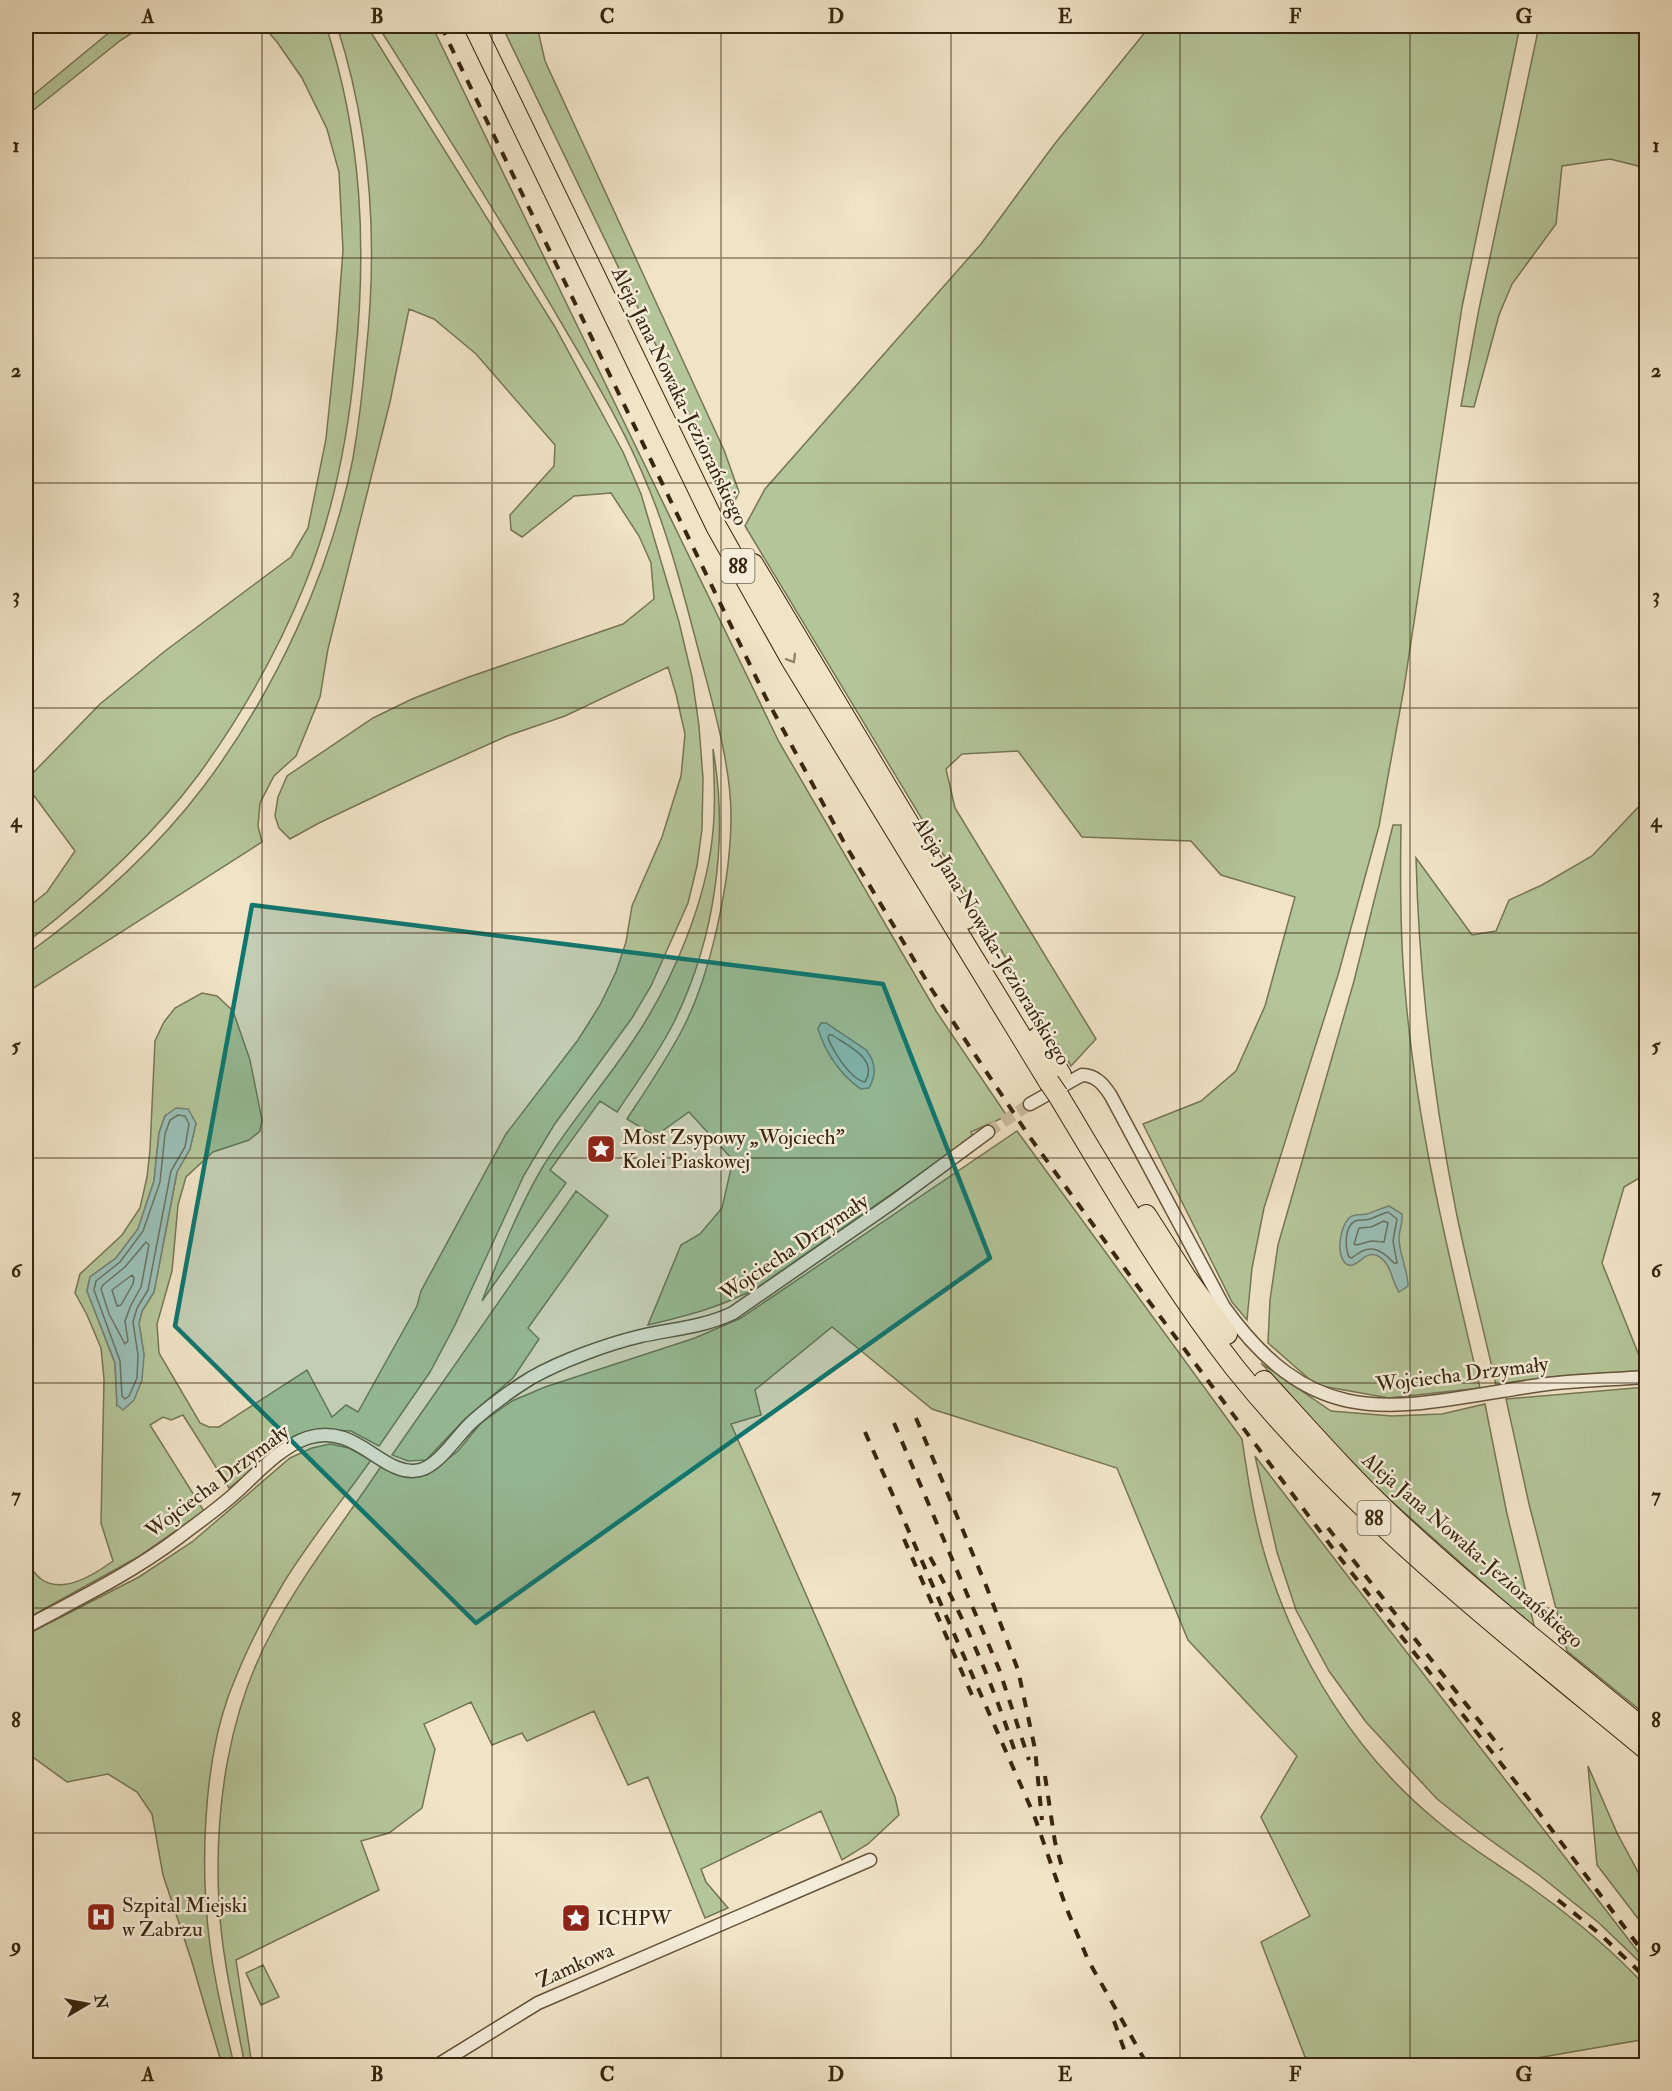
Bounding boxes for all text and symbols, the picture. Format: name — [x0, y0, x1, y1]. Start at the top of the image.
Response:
text: A — [141, 4, 155, 29]
text: B — [370, 4, 384, 29]
text: C — [600, 4, 614, 29]
text: D — [828, 4, 844, 29]
text: E — [1058, 4, 1073, 29]
text: F — [1289, 4, 1302, 29]
text: G — [1516, 4, 1533, 29]
text: 1 — [12, 133, 20, 158]
text: 1 — [1652, 133, 1660, 158]
street label: Aleja Jana Nowaka-Jeziorańskiego — [605, 261, 754, 530]
text: 2 — [11, 358, 21, 383]
text: 2 — [1651, 358, 1661, 383]
road number: 88 — [722, 549, 754, 583]
text: 3 — [12, 583, 20, 608]
text: 3 — [1652, 583, 1660, 608]
one-way arrow — [785, 653, 796, 663]
text: 4 — [10, 808, 23, 833]
text: 4 — [1650, 808, 1663, 833]
street label: Aleja Jana Nowaka-Jeziorańskiego — [906, 811, 1077, 1070]
text: 5 — [12, 1033, 22, 1058]
text: 5 — [1652, 1033, 1662, 1058]
place label: Most Zsypowy „Wojciech” Kolei Piaskowej — [622, 1124, 845, 1175]
place icon: Most Zsypowy „Wojciech” Kolei Piaskowej — [585, 1133, 617, 1165]
street label: Wojciecha Drzymały — [714, 1187, 874, 1308]
text: 6 — [11, 1258, 23, 1283]
text: 6 — [1651, 1258, 1663, 1283]
street label: Wojciecha Drzymały — [1373, 1350, 1551, 1399]
street label: Wojciecha Drzymały — [139, 1418, 295, 1545]
street label: Aleja Jana Nowaka-Jeziorańskiego — [1356, 1446, 1589, 1654]
text: 7 — [11, 1483, 21, 1508]
text: 7 — [1651, 1483, 1661, 1508]
road number: 88 — [1358, 1501, 1390, 1535]
text: 8 — [11, 1708, 21, 1733]
text: 8 — [1651, 1708, 1661, 1733]
place label: Szpital Miejski w Zabrzu — [122, 1892, 248, 1943]
hospital icon: Szpital Miejski w Zabrzu — [85, 1901, 117, 1933]
place icon: ICHPW — [560, 1902, 592, 1934]
place label: ICHPW — [597, 1905, 672, 1932]
text: 9 — [9, 1933, 21, 1958]
text: 9 — [1649, 1933, 1661, 1958]
street label: Zamkowa — [532, 1936, 618, 1994]
north arrow — [57, 1974, 117, 2034]
text: N — [90, 1992, 112, 2011]
text: A — [141, 2062, 155, 2087]
text: B — [370, 2062, 384, 2087]
text: C — [600, 2062, 614, 2087]
text: D — [828, 2062, 844, 2087]
text: E — [1058, 2062, 1073, 2087]
text: F — [1289, 2062, 1302, 2087]
text: G — [1516, 2062, 1533, 2087]

